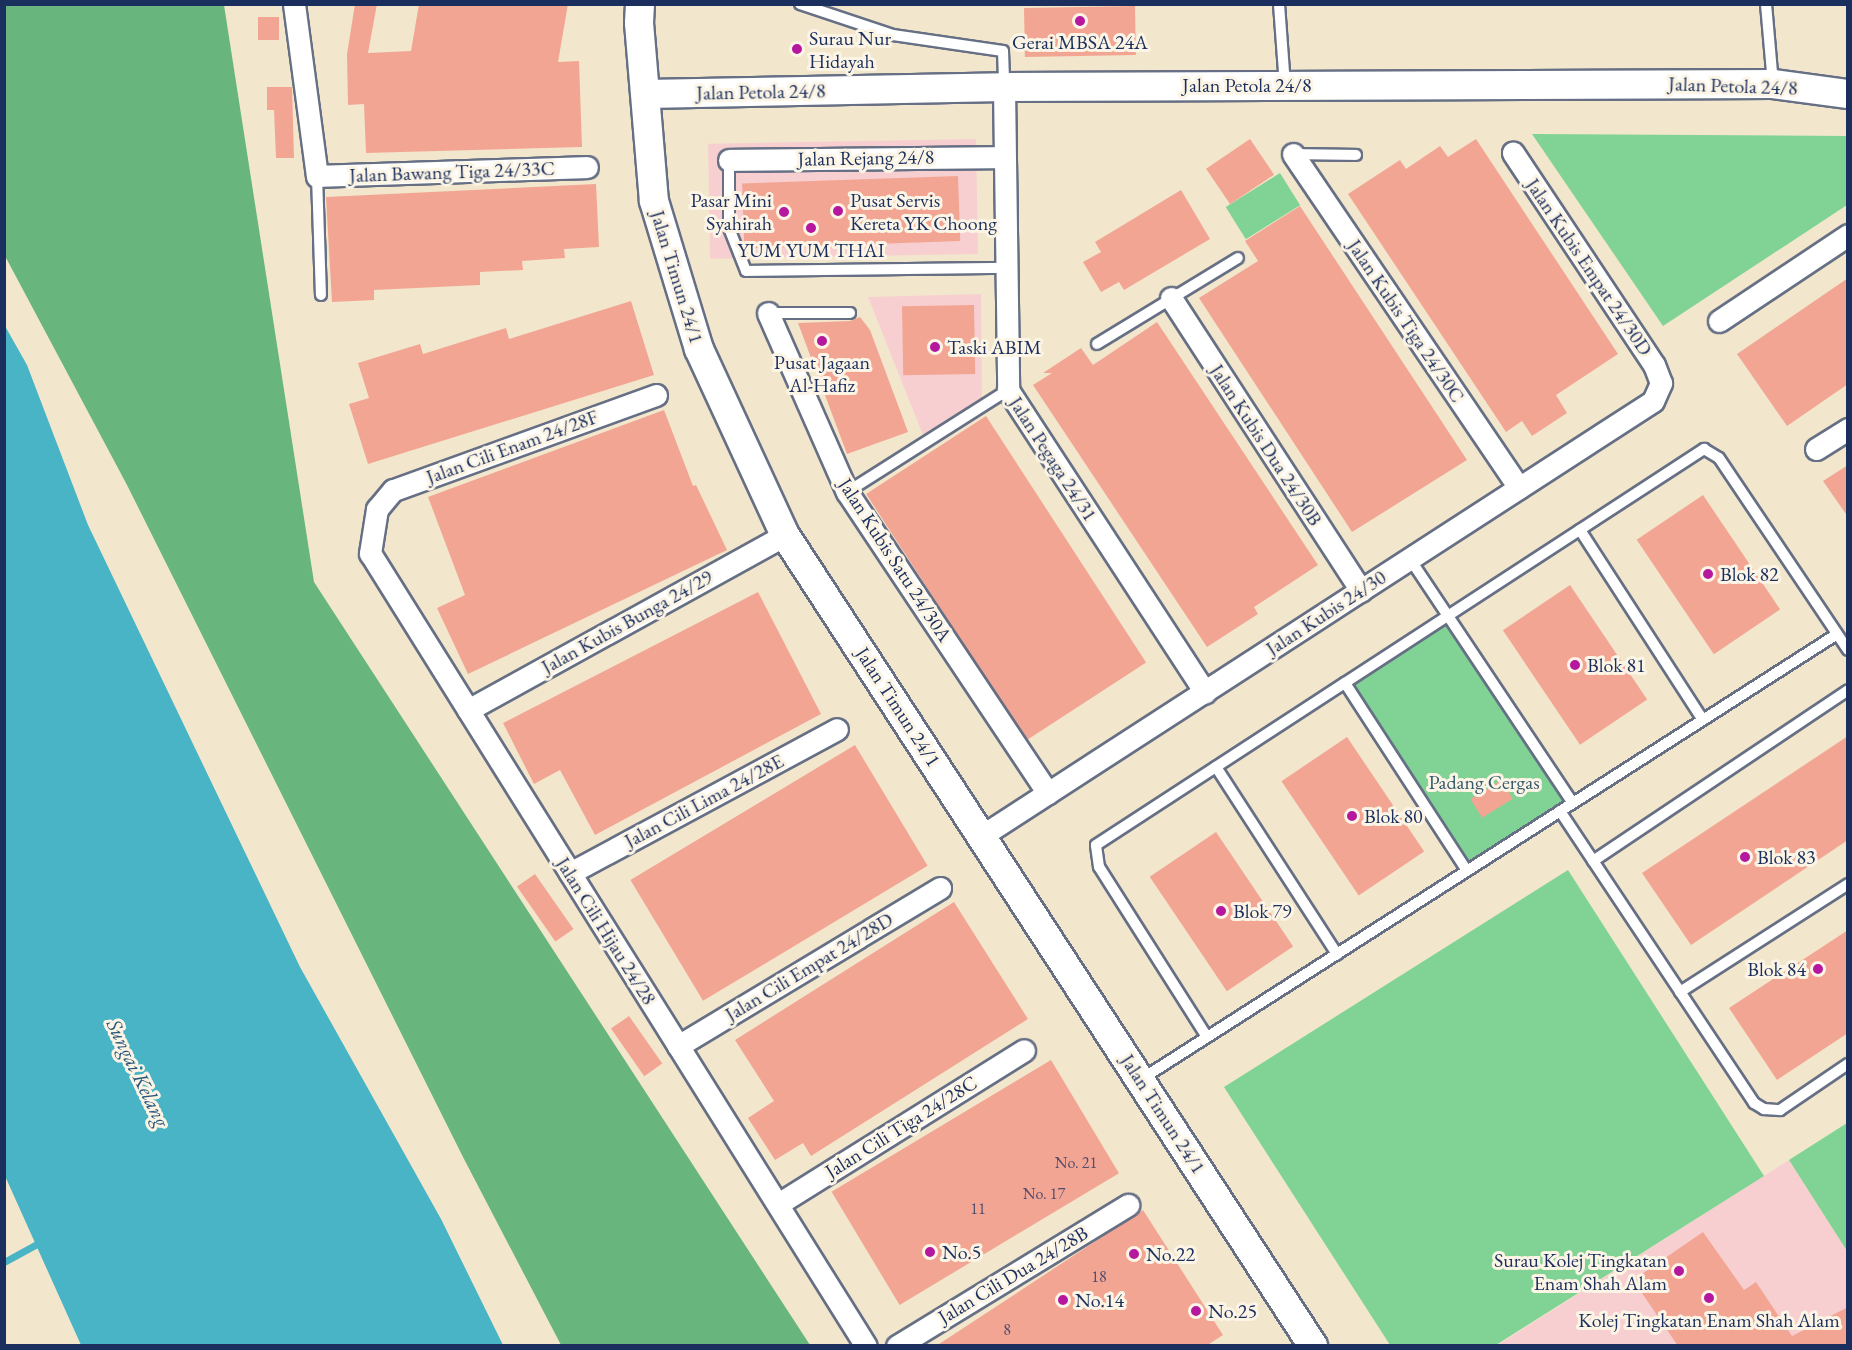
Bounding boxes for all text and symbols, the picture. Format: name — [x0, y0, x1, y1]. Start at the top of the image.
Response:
marker: Gerai MBSA 24A — [1073, 14, 1087, 28]
place label: Surau Nur Hidayah — [809, 26, 891, 73]
place label: Gerai MBSA 24A — [1012, 30, 1148, 54]
marker: Surau Nur Hidayah — [790, 42, 804, 56]
street label: Jalan Petola 24/8 — [1668, 72, 1798, 100]
street label: Jalan Petola 24/8 — [1182, 73, 1312, 97]
street label: Jalan Petola 24/8 — [696, 79, 826, 105]
street label: Jalan Rejang 24/8 — [797, 145, 935, 171]
street label: Jalan Bawang Tiga 24/33C — [349, 156, 555, 188]
street label: Jalan Kubis Empat 24/30D — [1521, 174, 1657, 360]
place label: Pusat Servis Kereta YK Choong — [850, 188, 997, 235]
place label: Pasar Mini Syahirah — [690, 189, 772, 236]
marker: Pusat Servis Kereta YK Choong — [831, 204, 845, 218]
marker: Pasar Mini Syahirah — [777, 205, 791, 219]
street label: Jalan Timun 24/1 — [645, 208, 709, 346]
marker: YUM YUM THAI — [804, 221, 818, 235]
street label: Jalan Kubis Tiga 24/30C — [1343, 235, 1469, 407]
place label: YUM YUM THAI — [738, 238, 884, 262]
marker: Pusat Jagaan Al-Hafiz — [815, 334, 829, 348]
place label: Taski ABIM — [947, 335, 1041, 359]
marker: Taski ABIM — [928, 340, 942, 354]
place label: Pusat Jagaan Al-Hafiz — [774, 350, 870, 397]
street label: Jalan Kubis Dua 24/30B — [1205, 360, 1327, 530]
street label: Jalan Pegaga 24/31 — [1004, 392, 1102, 526]
street label: Jalan Cili Enam 24/28F — [423, 405, 601, 489]
street label: Jalan Kubis Satu 24/30A — [833, 474, 957, 646]
place label: Blok 82 — [1720, 562, 1779, 586]
street label: Jalan Kubis Bunga 24/29 — [537, 565, 717, 679]
street label: Jalan Kubis 24/30 — [1261, 565, 1391, 661]
marker: Blok 82 — [1701, 567, 1715, 581]
street label: Jalan Timun 24/1 — [850, 643, 946, 771]
place label: Blok 81 — [1587, 653, 1646, 677]
marker: Blok 81 — [1568, 658, 1582, 672]
street label: Jalan Cili Lima 24/28E — [620, 749, 788, 853]
park label: Padang Cergas — [1428, 770, 1540, 794]
place label: Blok 80 — [1364, 804, 1423, 828]
marker: Blok 80 — [1345, 809, 1359, 823]
place label: Blok 83 — [1757, 845, 1816, 869]
marker: Blok 83 — [1738, 850, 1752, 864]
street label: Jalan Cili Hijau 24/28 — [551, 853, 661, 1009]
place label: Blok 79 — [1233, 899, 1292, 923]
marker: Blok 79 — [1214, 904, 1228, 918]
street label: Jalan Cili Empat 24/28D — [721, 907, 897, 1027]
place label: Blok 84 — [1747, 957, 1806, 981]
marker: Blok 84 — [1811, 962, 1825, 976]
water label: Sungai Kelang — [101, 1015, 175, 1131]
street label: Jalan Timun 24/1 — [1115, 1050, 1211, 1178]
street label: Jalan Cili Tiga 24/28C — [821, 1071, 981, 1183]
house number: No. 21 — [1055, 1153, 1097, 1173]
house number: No. 17 — [1023, 1184, 1065, 1204]
house number: 11 — [970, 1199, 986, 1219]
street label: Jalan Cili Dua 24/28B — [934, 1221, 1092, 1329]
place label: No.5 — [942, 1240, 981, 1264]
place label: No.22 — [1146, 1242, 1195, 1266]
marker: No.5 — [923, 1245, 937, 1259]
marker: No.22 — [1127, 1247, 1141, 1261]
place label: Surau Kolej Tingkatan Enam Shah Alam — [1494, 1248, 1667, 1295]
marker: Surau Kolej Tingkatan Enam Shah Alam — [1672, 1264, 1686, 1278]
house number: 18 — [1091, 1267, 1107, 1287]
place label: No.14 — [1075, 1288, 1124, 1312]
marker: Kolej Tingkatan Enam Shah Alam — [1702, 1291, 1716, 1305]
marker: No.14 — [1056, 1293, 1070, 1307]
place label: No.25 — [1208, 1299, 1257, 1323]
marker: No.25 — [1189, 1304, 1203, 1318]
place label: Kolej Tingkatan Enam Shah Alam — [1578, 1308, 1840, 1332]
house number: 8 — [1003, 1320, 1011, 1340]

